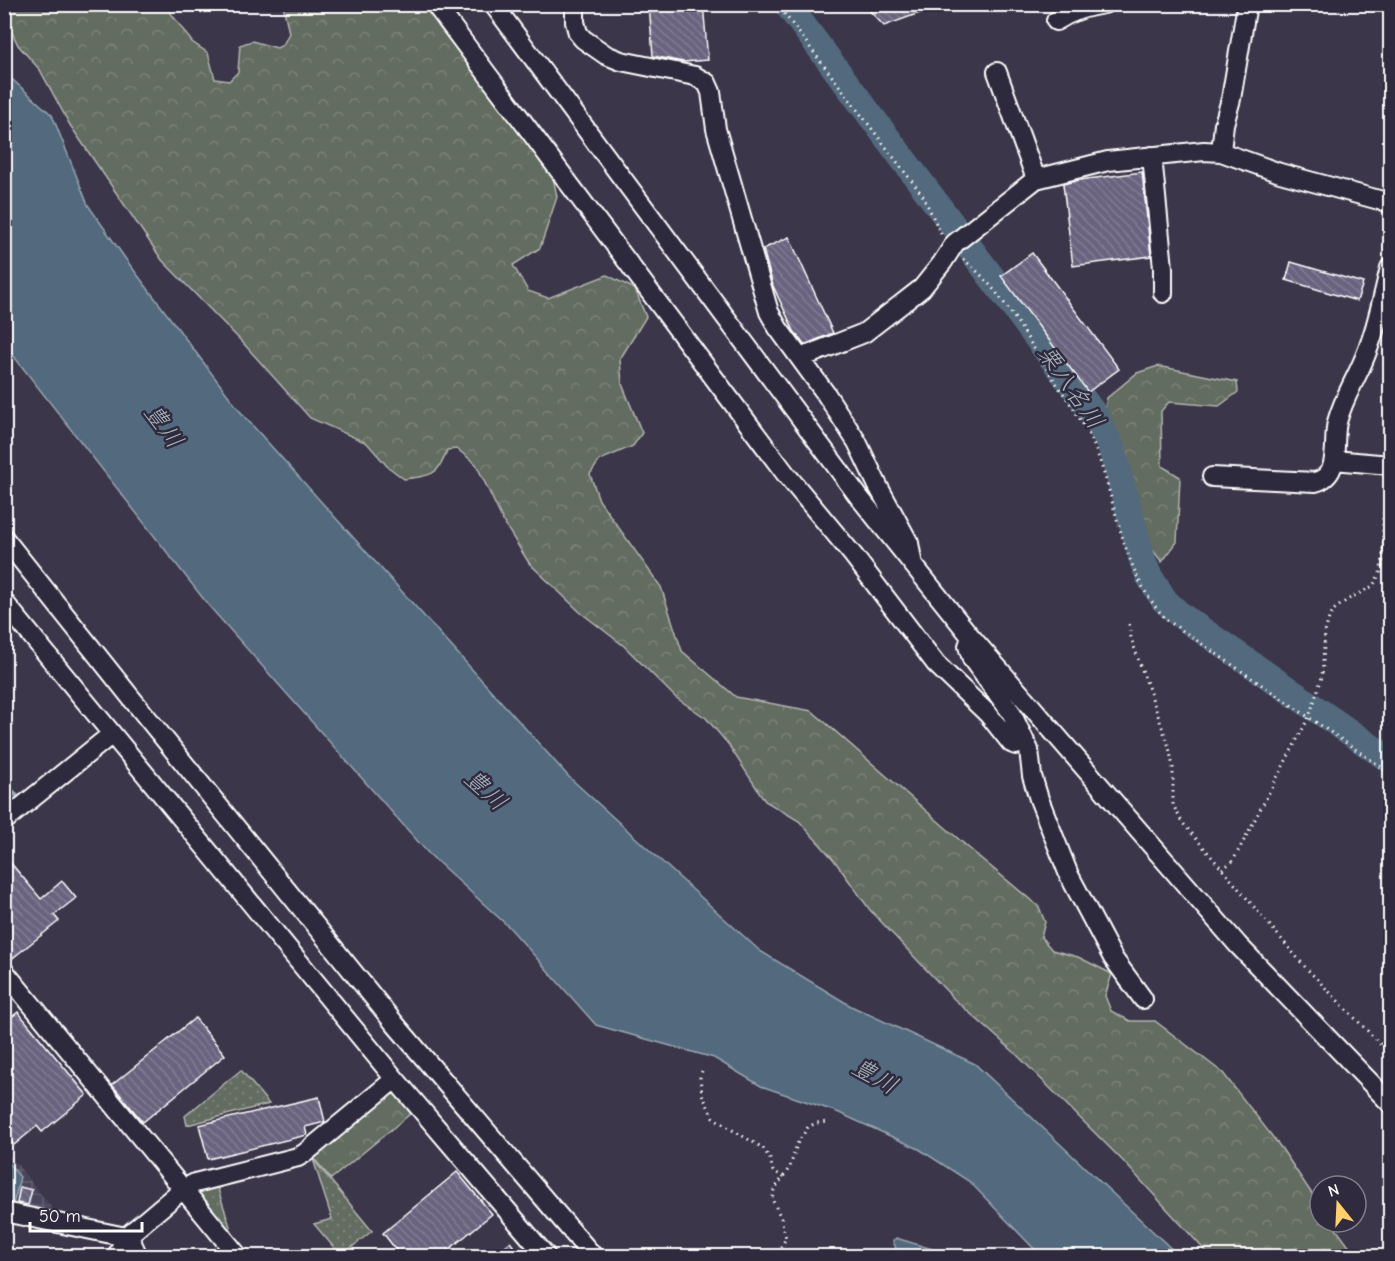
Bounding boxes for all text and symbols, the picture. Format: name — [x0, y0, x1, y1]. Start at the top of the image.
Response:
water label: 栗八名川 — [1032, 340, 1110, 434]
water label: 豊川 — [139, 398, 189, 454]
water label: 豊川 — [459, 763, 513, 817]
water label: 豊川 — [847, 1052, 903, 1100]
north arrow — [1308, 1174, 1368, 1234]
text: N — [1326, 1181, 1341, 1201]
scale bar — [30, 1195, 142, 1233]
text: 50 m — [39, 1206, 81, 1227]

